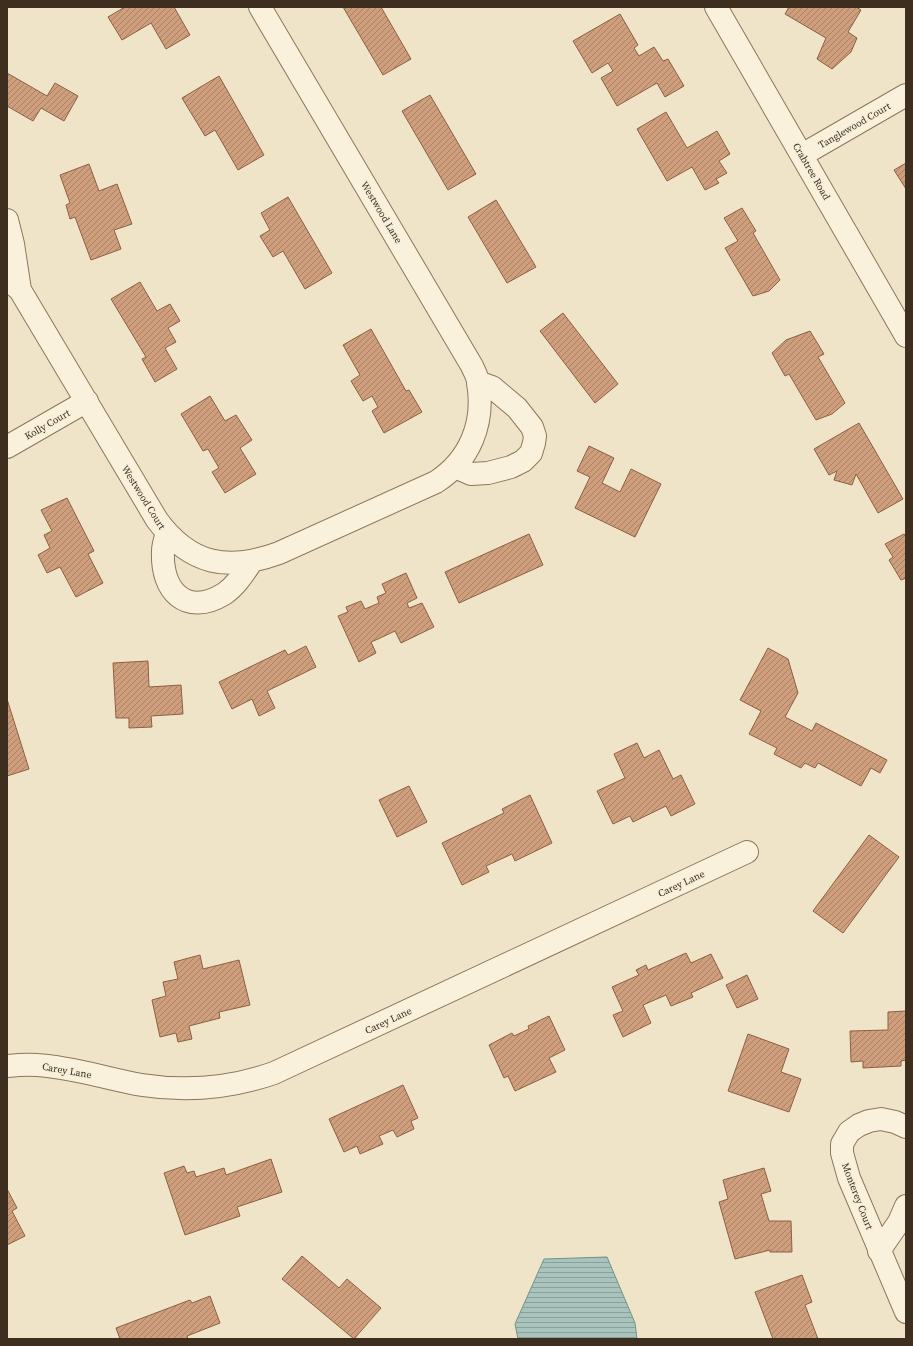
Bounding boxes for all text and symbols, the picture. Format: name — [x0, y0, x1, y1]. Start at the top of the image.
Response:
street label: Tanglewood Court — [816, 99, 893, 151]
street label: Crabtree Road — [790, 140, 833, 202]
street label: Westwood Lane — [358, 179, 405, 246]
street label: Kolly Court — [22, 406, 73, 443]
street label: Westwood Court — [119, 463, 169, 532]
street label: Carey Lane — [656, 867, 707, 900]
street label: Carey Lane — [363, 1004, 414, 1037]
street label: Carey Lane — [41, 1060, 93, 1081]
street label: Monterey Court — [839, 1161, 876, 1232]

